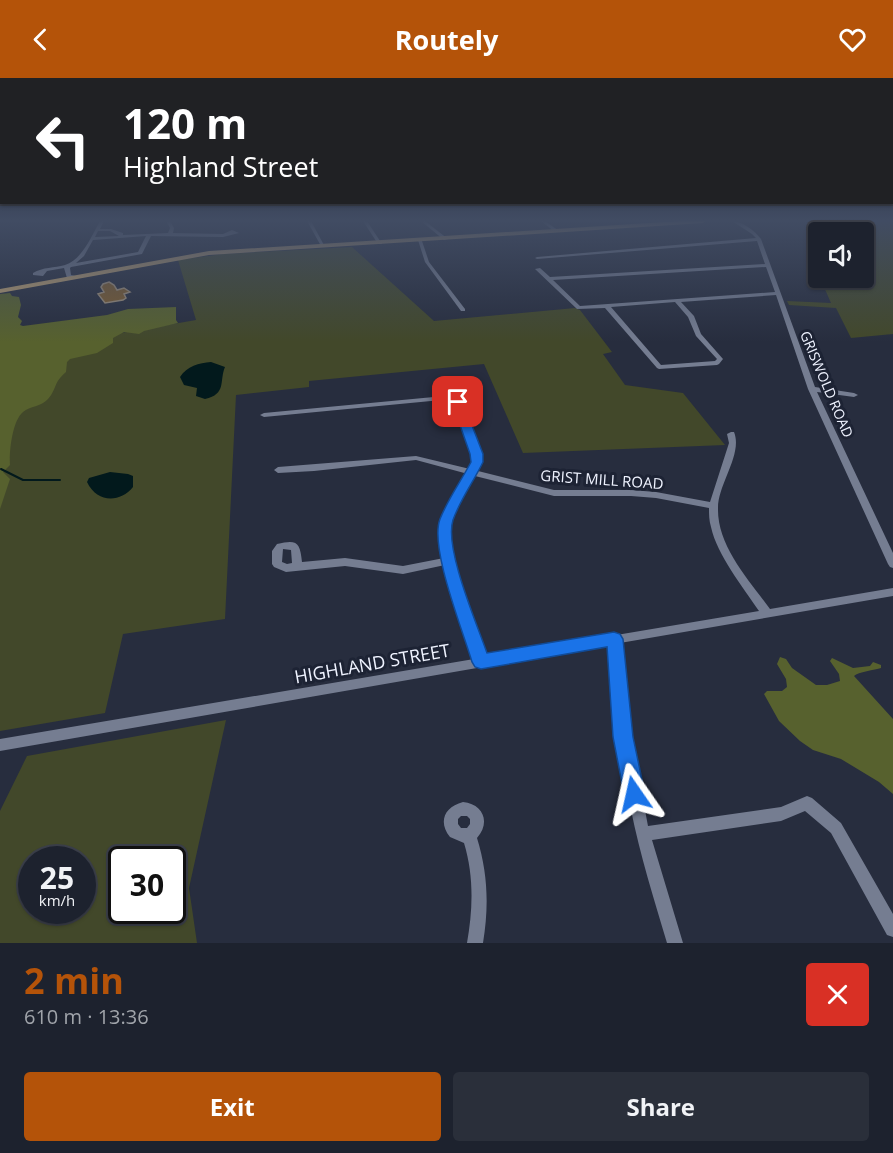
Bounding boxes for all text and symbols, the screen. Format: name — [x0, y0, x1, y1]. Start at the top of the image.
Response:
text: Routely — [395, 21, 498, 58]
icon: back — [24, 23, 57, 56]
icon: heart — [836, 23, 869, 56]
text: 120 m — [123, 94, 247, 151]
icon: left — [24, 102, 102, 180]
text: Highland Street — [123, 148, 318, 185]
map controls — [808, 222, 874, 288]
button: sound — [808, 222, 874, 288]
street label: GRISWOLD ROAD — [796, 328, 858, 440]
pin — [432, 376, 483, 427]
icon: arrive — [441, 385, 474, 418]
street label: GRIST MILL ROAD — [540, 465, 664, 493]
street label: HIGHLAND STREET — [292, 637, 452, 688]
position arrow — [602, 762, 666, 826]
speed limit sign: 30 — [108, 846, 186, 924]
text: 25 — [40, 857, 74, 898]
text: km/h — [39, 890, 75, 910]
text: 2 min — [24, 956, 124, 1005]
button: close — [806, 963, 869, 1026]
text: 610 m · 13:36 — [24, 1003, 149, 1030]
button: Exit — [24, 1072, 441, 1141]
button: Share — [453, 1072, 869, 1141]

